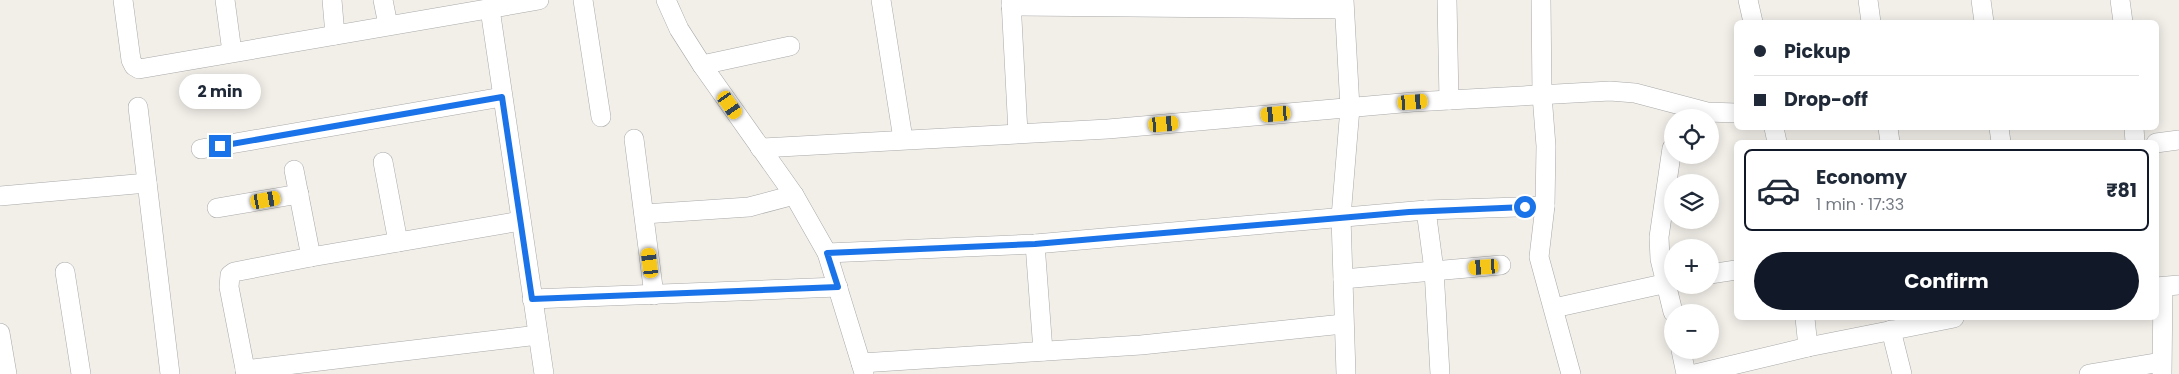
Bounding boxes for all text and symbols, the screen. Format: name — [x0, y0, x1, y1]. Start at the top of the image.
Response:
text: Pickup — [1784, 38, 1850, 65]
callout: 2 min — [179, 74, 261, 108]
text: 2 min — [198, 80, 242, 103]
text: Drop-off — [1784, 86, 1868, 113]
car — [715, 88, 744, 122]
car — [1397, 93, 1428, 111]
car — [1260, 105, 1291, 123]
map controls — [1664, 109, 1719, 359]
button: locate — [1664, 109, 1719, 164]
car — [1148, 115, 1179, 133]
route end — [209, 135, 231, 157]
text: Economy — [1816, 164, 1907, 191]
icon: car — [1756, 168, 1801, 213]
button: layers — [1664, 174, 1719, 229]
text: ₹81 — [2106, 177, 2137, 204]
car — [249, 190, 282, 210]
text: 1 min · 17:33 — [1816, 193, 1904, 216]
route start — [1514, 196, 1536, 218]
button: + — [1664, 239, 1719, 294]
car — [640, 247, 659, 279]
button: Confirm — [1754, 252, 2139, 310]
car — [1468, 258, 1499, 276]
button: − — [1664, 304, 1719, 359]

